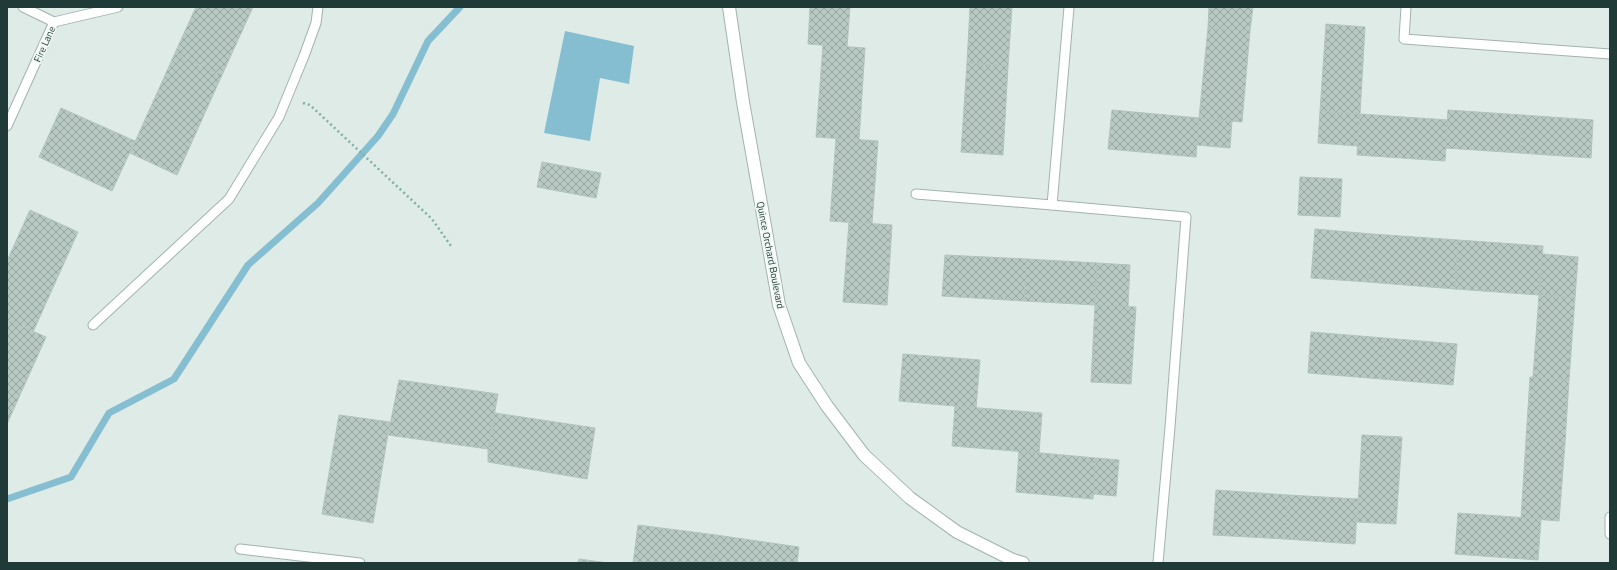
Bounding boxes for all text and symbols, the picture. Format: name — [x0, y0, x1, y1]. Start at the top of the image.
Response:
street label: Fire Lane — [30, 24, 59, 65]
street label: Quince Orchard Boulevard — [753, 200, 788, 310]

